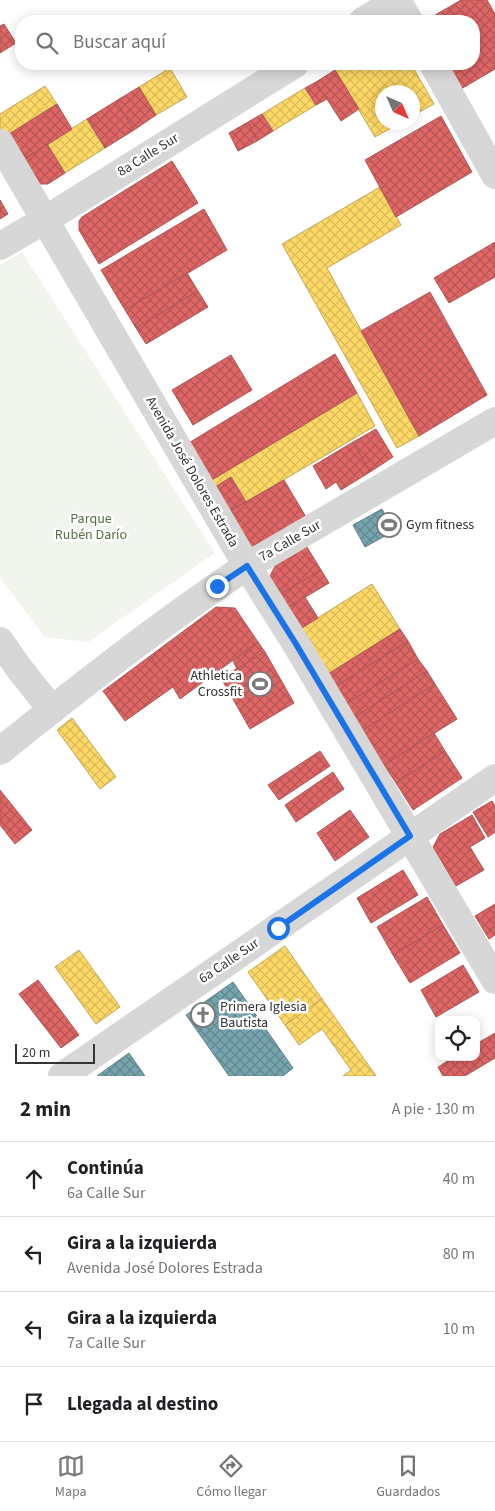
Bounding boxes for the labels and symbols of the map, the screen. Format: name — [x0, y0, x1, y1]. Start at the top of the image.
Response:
north arrow — [375, 85, 420, 130]
street label: 8a Calle Sur — [114, 128, 183, 182]
street label: Avenida José Dolores Estrada — [141, 393, 243, 551]
park label: Parque Rubén Darío — [55, 509, 127, 545]
sports icon: Gym fitness — [376, 512, 402, 538]
street label: 7a Calle Sur — [255, 515, 325, 567]
place label: Gym fitness — [406, 515, 474, 535]
route end — [206, 575, 229, 598]
place label: Athletica Crossfit — [190, 666, 242, 702]
sports icon: Athletica Crossfit — [247, 671, 273, 697]
route start — [267, 917, 290, 940]
street label: 6a Calle Sur — [195, 933, 263, 988]
place label: Primera Iglesia Bautista — [220, 997, 307, 1033]
church icon: Primera Iglesia Bautista — [190, 1002, 216, 1028]
scale bar — [15, 1041, 95, 1064]

